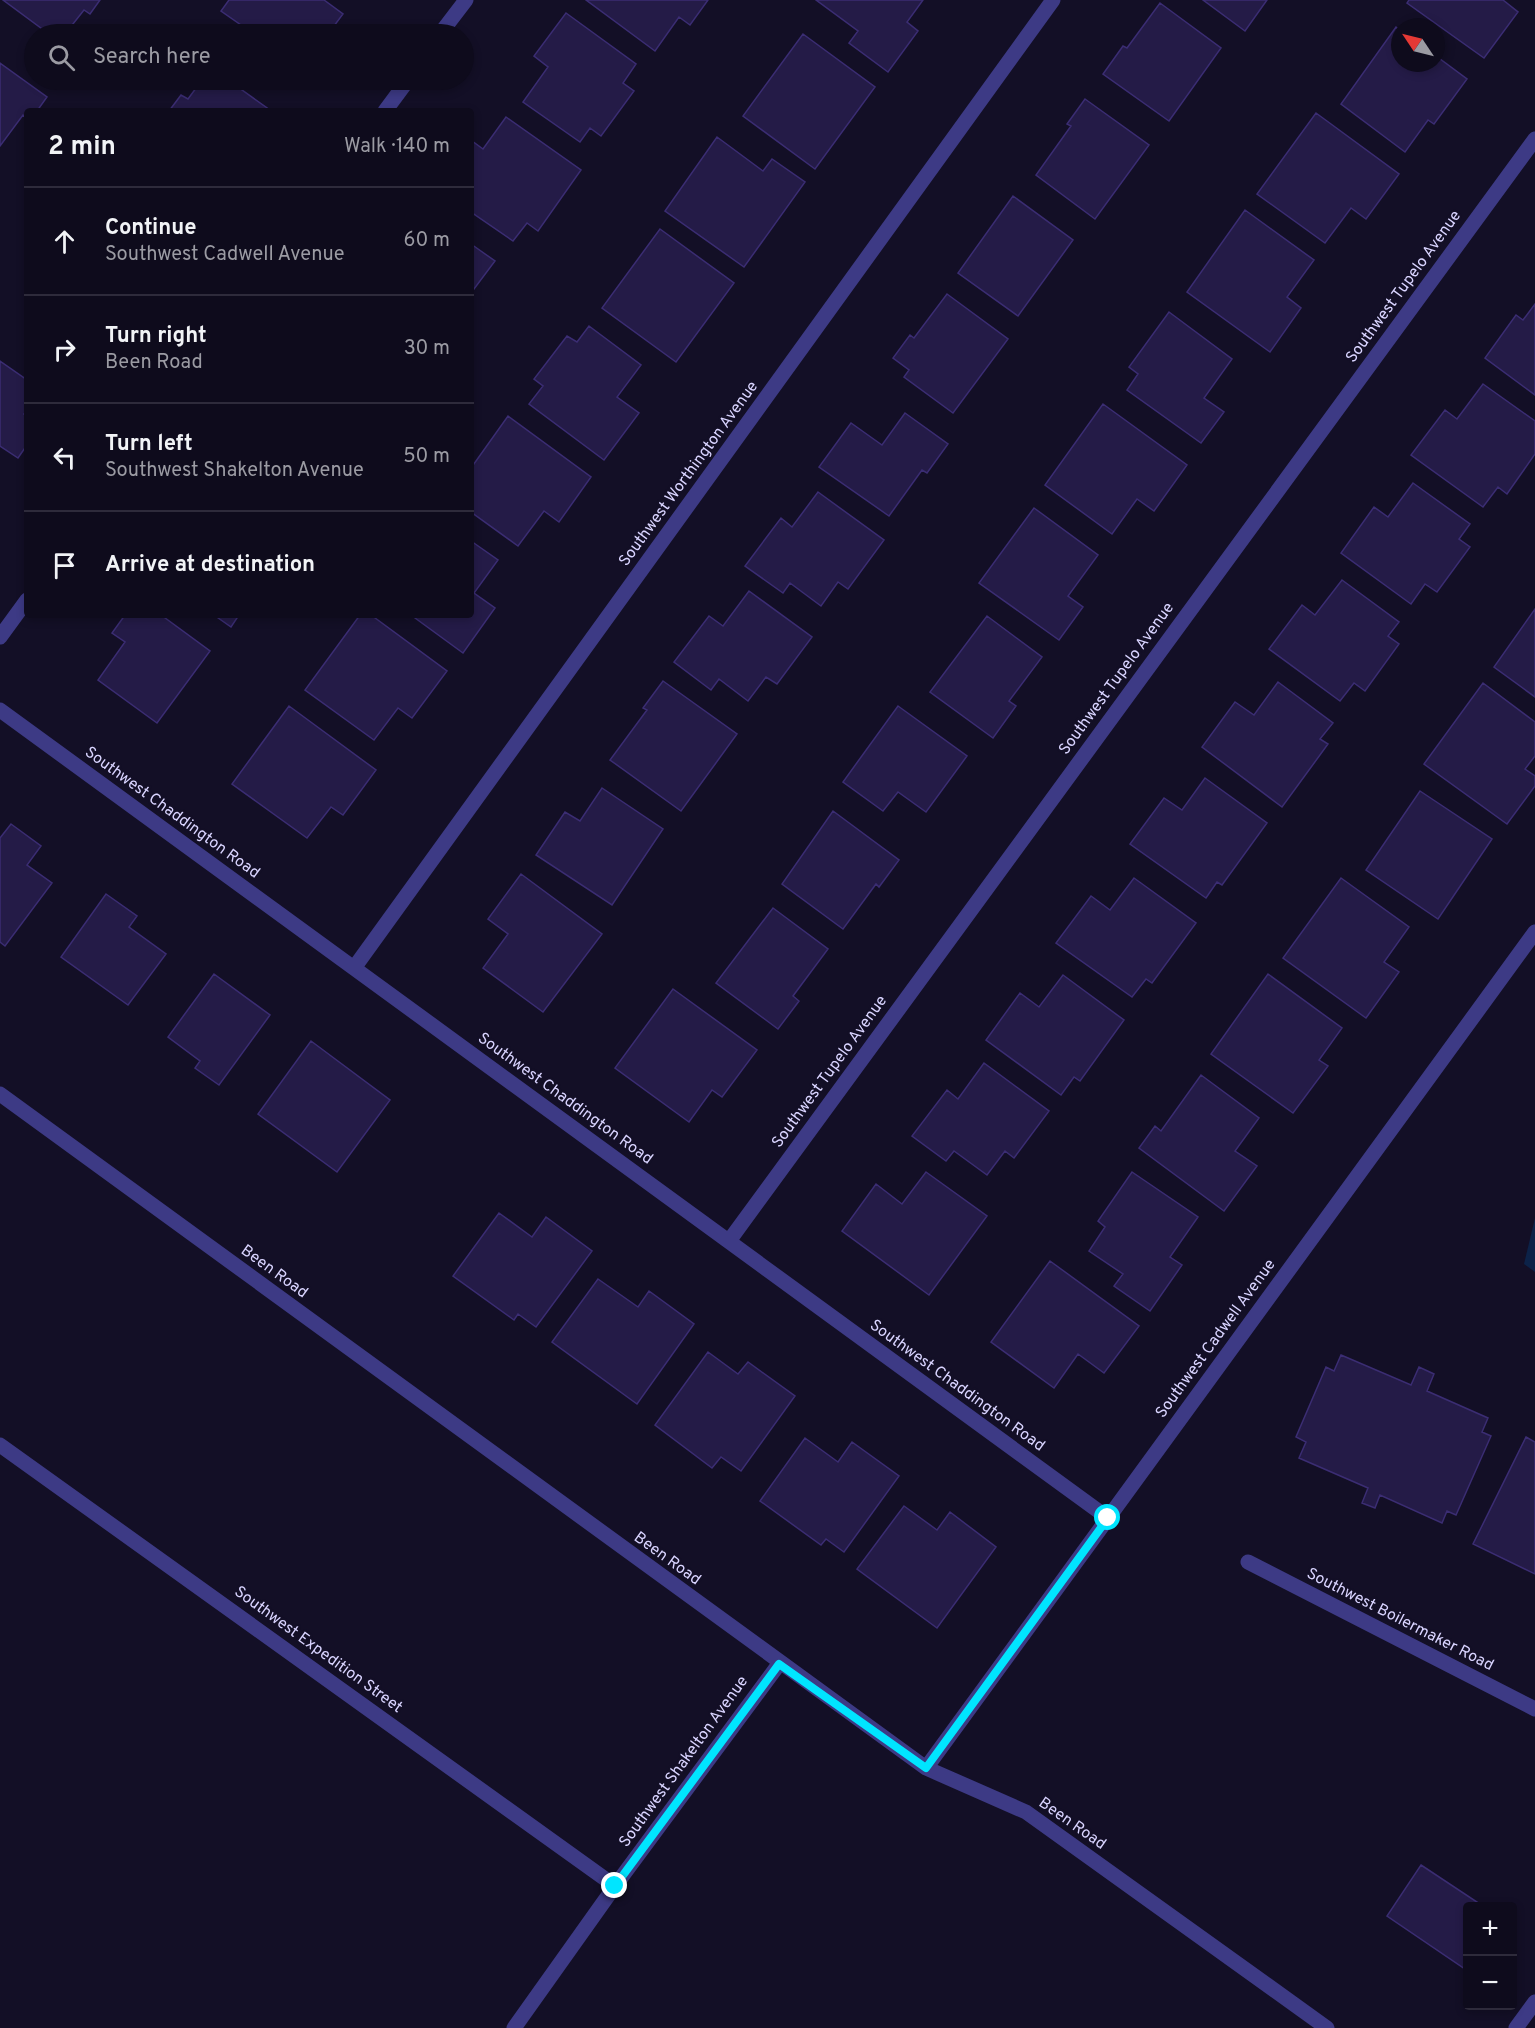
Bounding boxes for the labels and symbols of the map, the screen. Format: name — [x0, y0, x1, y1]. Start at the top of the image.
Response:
north arrow — [1391, 18, 1445, 72]
street label: Southwest Tupelo Avenue — [1342, 207, 1466, 367]
street label: Southwest Worthington Avenue — [615, 377, 763, 571]
street label: Southwest Tupelo Avenue — [1055, 599, 1179, 759]
street label: Southwest Chaddington Road — [81, 743, 263, 883]
street label: Southwest Tupelo Avenue — [768, 992, 892, 1152]
street label: Southwest Chaddington Road — [474, 1029, 656, 1169]
street label: Been Road — [237, 1241, 311, 1303]
street label: Southwest Cadwell Avenue — [1152, 1256, 1280, 1422]
street label: Southwest Chaddington Road — [866, 1316, 1048, 1456]
route start — [1094, 1504, 1120, 1530]
street label: Been Road — [630, 1528, 704, 1590]
street label: Southwest Boilermaker Road — [1303, 1564, 1497, 1676]
street label: Southwest Expedition Street — [230, 1582, 406, 1718]
street label: Southwest Shakelton Avenue — [615, 1672, 753, 1852]
street label: Been Road — [1034, 1793, 1110, 1855]
route end — [601, 1872, 627, 1898]

